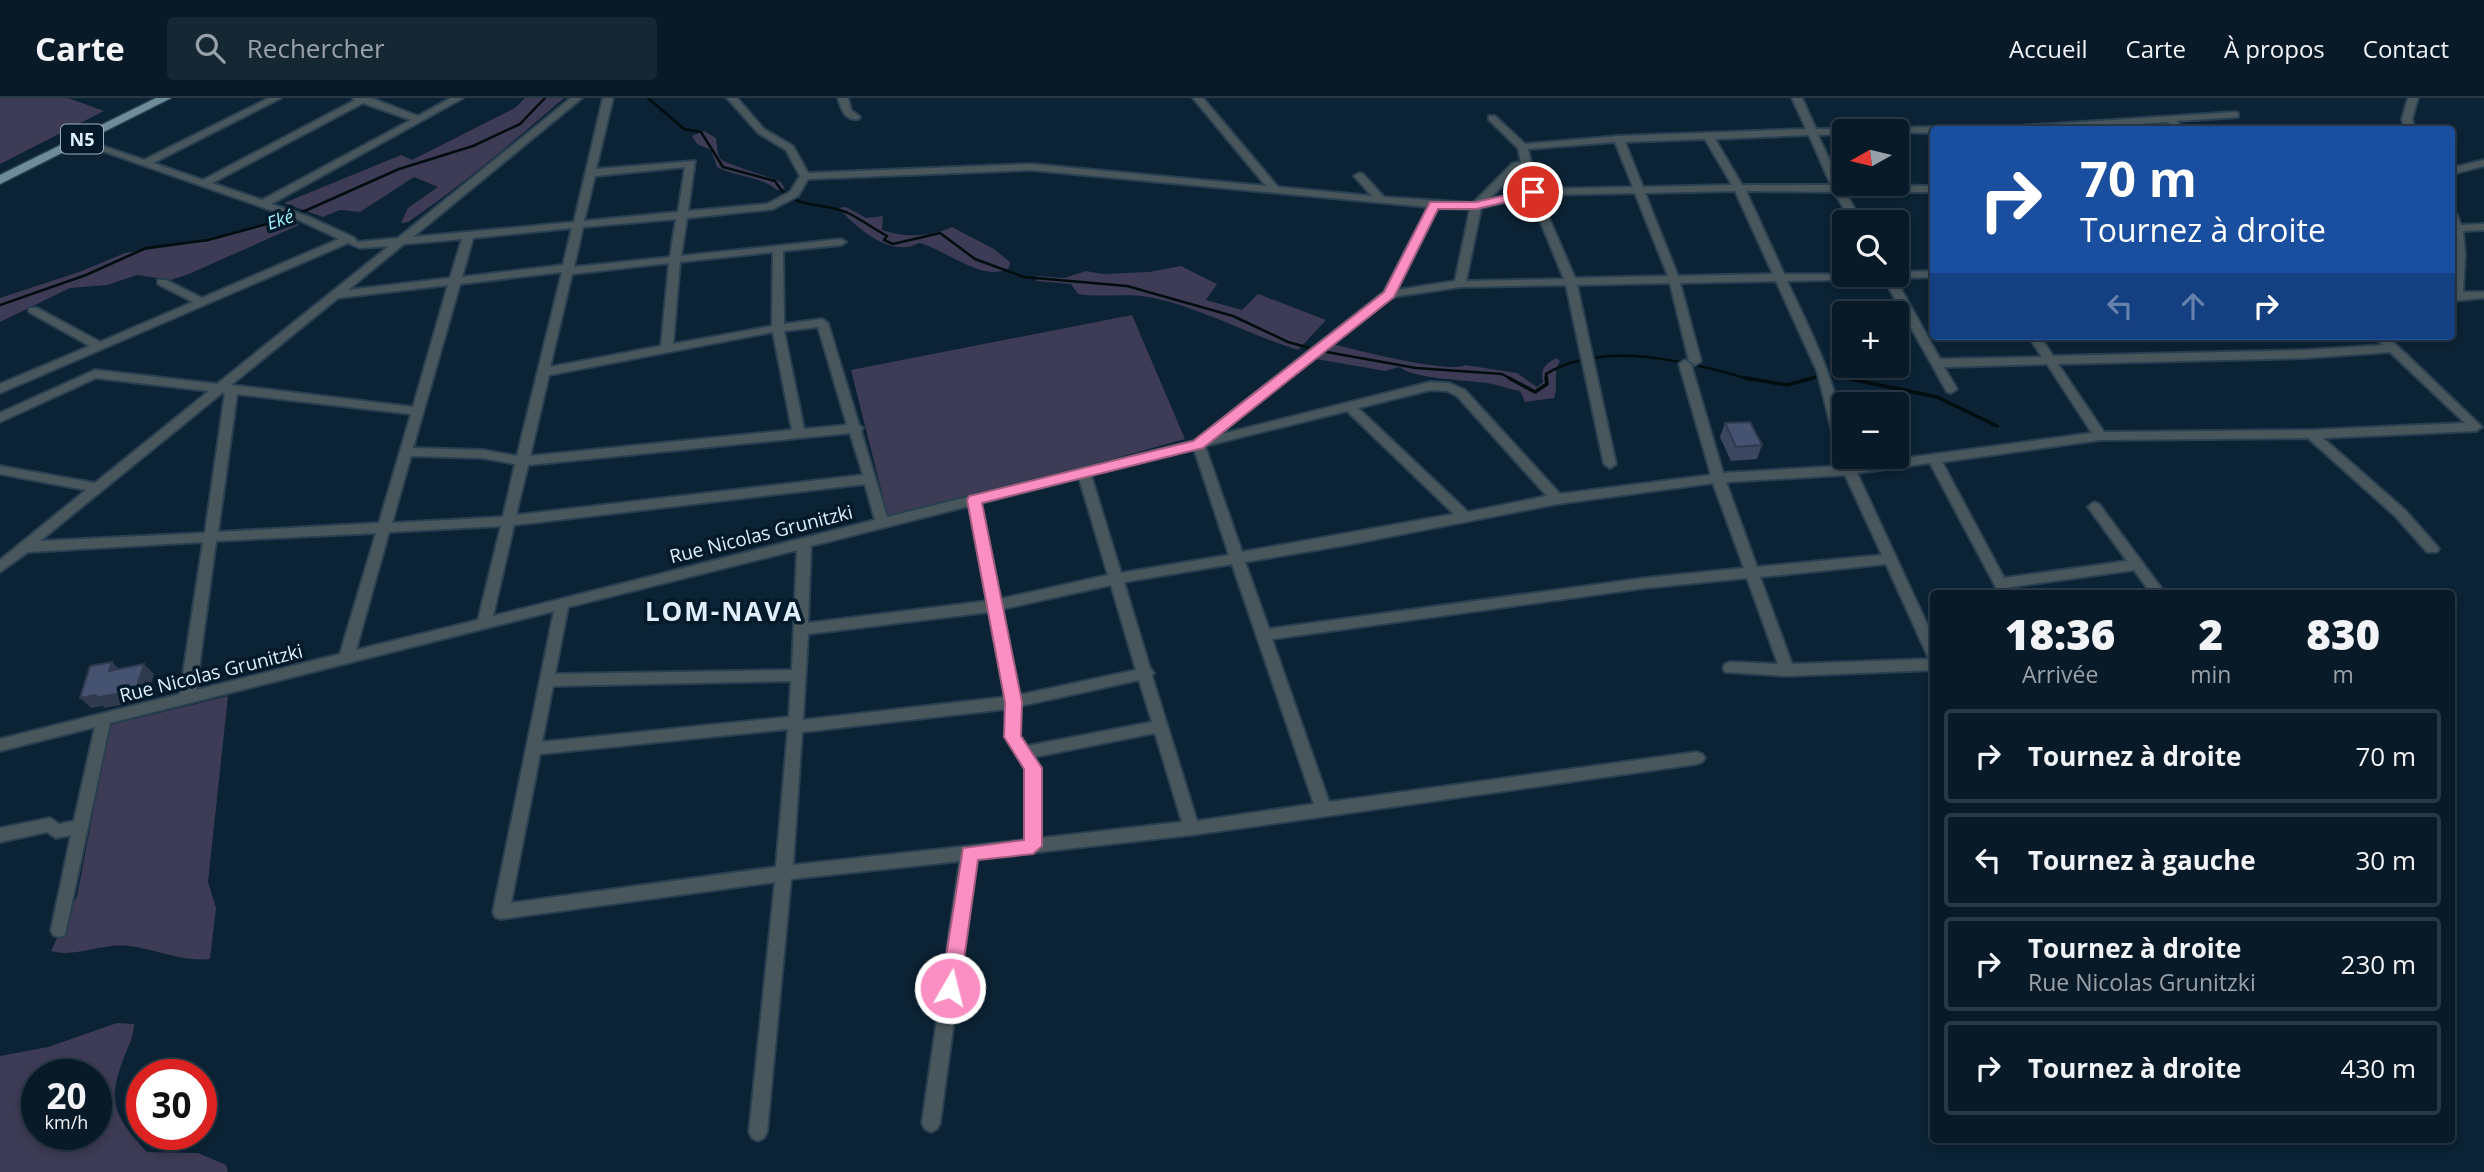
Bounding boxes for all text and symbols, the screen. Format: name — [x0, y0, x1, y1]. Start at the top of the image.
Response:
search box — [167, 17, 657, 80]
text: Carte — [35, 26, 125, 71]
icon: search — [191, 29, 229, 67]
text: Rechercher — [247, 30, 385, 66]
text: Accueil — [2009, 32, 2088, 65]
text: Carte — [2126, 32, 2186, 65]
text: À propos — [2224, 32, 2325, 65]
text: Contact — [2363, 32, 2449, 65]
north arrow — [1832, 119, 1909, 196]
map controls — [1832, 119, 1909, 469]
road number: N5 — [61, 124, 103, 154]
text: 70 m — [2080, 145, 2197, 211]
icon: right — [1965, 154, 2056, 245]
pin — [1503, 162, 1563, 222]
icon: arrive — [1514, 173, 1552, 211]
water label: Eké — [263, 203, 297, 235]
text: Tournez à droite — [2080, 208, 2326, 251]
button: search — [1832, 210, 1909, 287]
icon: left — [2101, 287, 2139, 325]
icon: ahead — [2174, 287, 2212, 325]
icon: right — [2247, 287, 2285, 325]
button: + — [1832, 301, 1909, 378]
button: − — [1832, 392, 1909, 469]
street label: Rue Nicolas Grunitzki — [667, 499, 855, 569]
district label: LOM-NAVA — [645, 593, 803, 629]
text: 18:36 — [2005, 605, 2115, 662]
text: 2 — [2199, 605, 2223, 662]
text: 830 — [2306, 605, 2380, 662]
street label: Rue Nicolas Grunitzki — [117, 638, 305, 708]
text: Arrivée — [2022, 658, 2098, 690]
text: min — [2190, 658, 2231, 690]
text: m — [2333, 658, 2354, 690]
icon: right — [1969, 737, 2007, 775]
text: Tournez à droite — [2028, 738, 2241, 774]
text: 70 m — [2355, 738, 2416, 774]
icon: left — [1969, 841, 2007, 879]
text: Tournez à gauche — [2028, 842, 2256, 878]
text: 30 m — [2355, 842, 2416, 878]
text: Tournez à droite — [2028, 930, 2241, 966]
icon: right — [1969, 945, 2007, 983]
text: 230 m — [2341, 946, 2416, 982]
position arrow — [913, 951, 987, 1025]
text: Rue Nicolas Grunitzki — [2028, 966, 2256, 998]
icon: right — [1969, 1049, 2007, 1087]
text: Tournez à droite — [2028, 1050, 2241, 1086]
text: 430 m — [2341, 1050, 2416, 1086]
speed limit sign: 30 — [126, 1059, 217, 1150]
text: 20 — [46, 1072, 87, 1119]
text: km/h — [45, 1110, 88, 1134]

